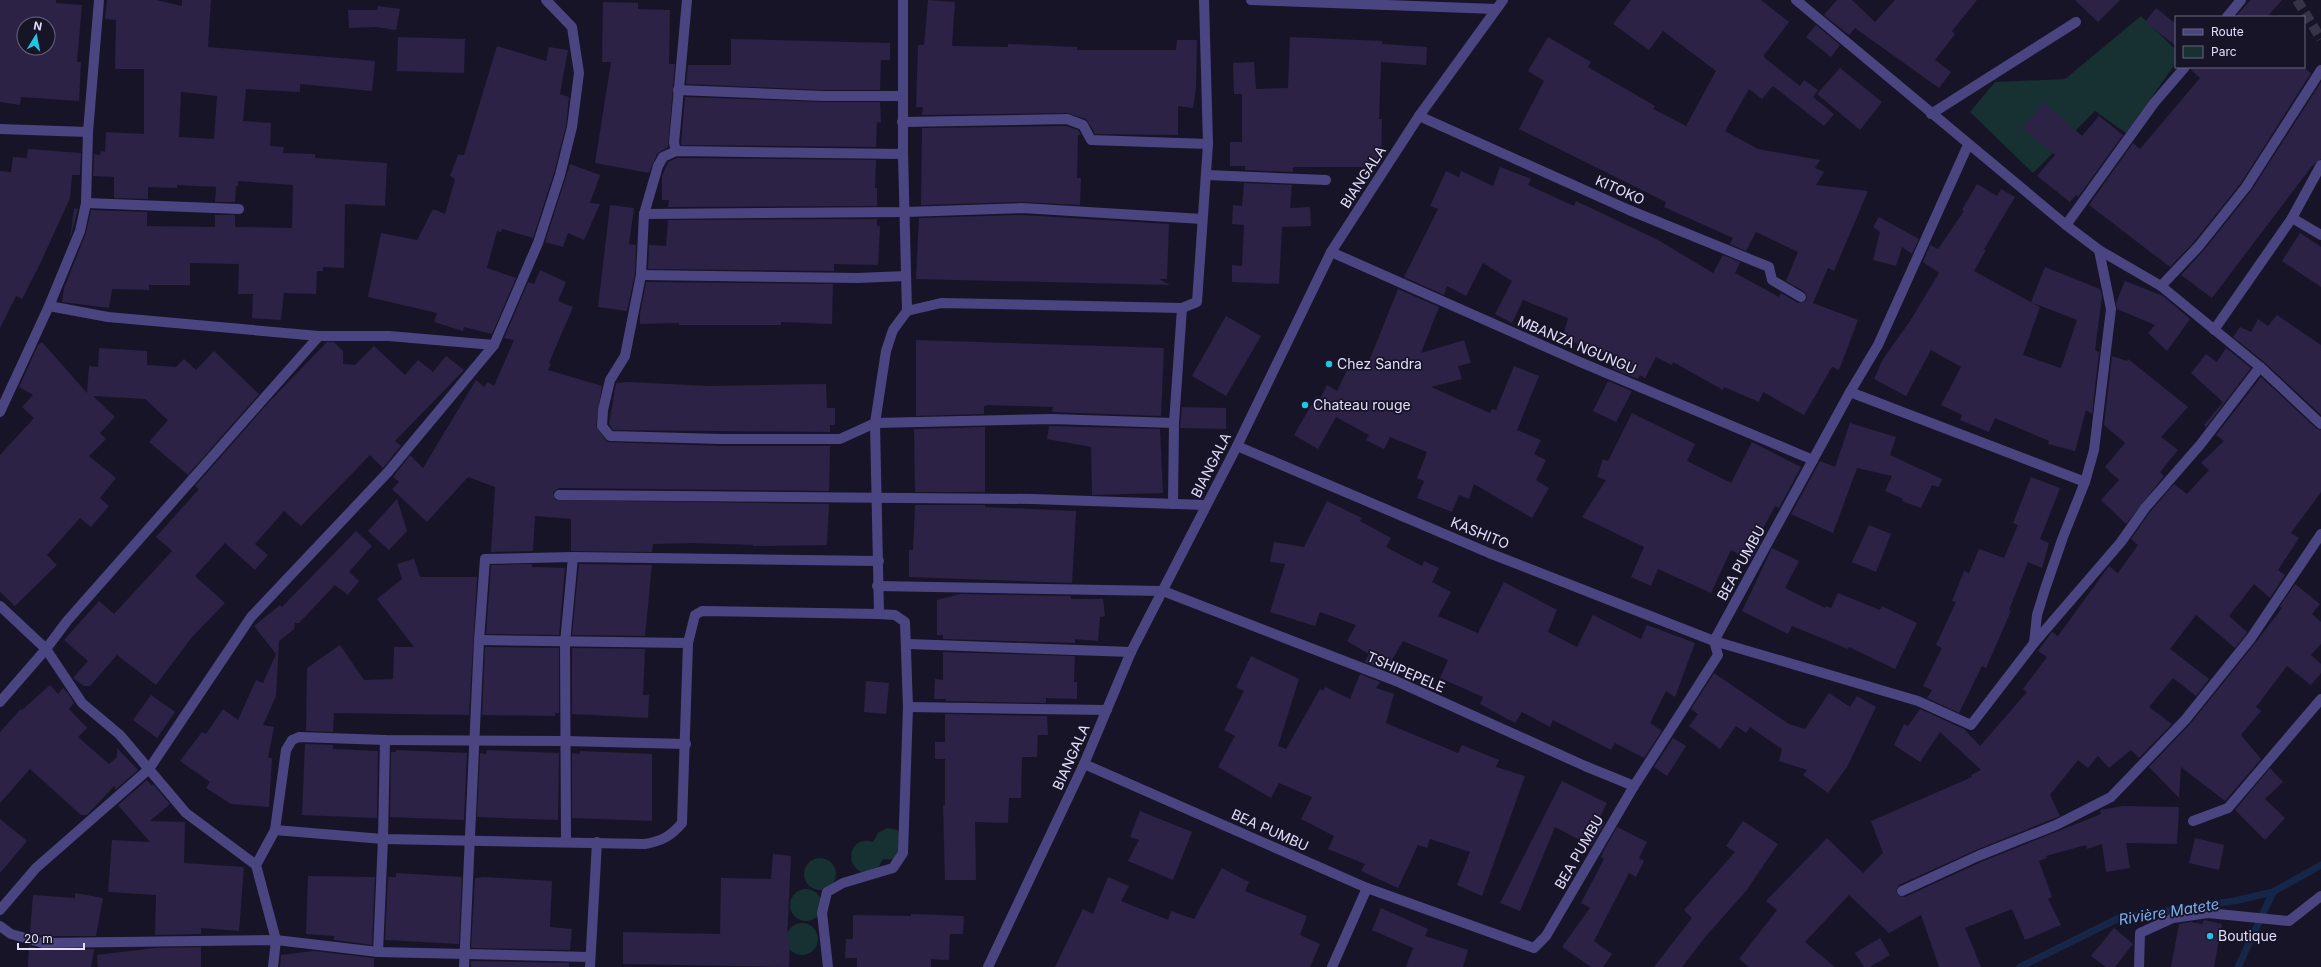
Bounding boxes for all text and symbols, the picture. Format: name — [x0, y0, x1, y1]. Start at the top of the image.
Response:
north arrow — [16, 16, 56, 56]
legend — [2175, 16, 2305, 68]
text: N — [32, 19, 43, 34]
text: Route — [2211, 24, 2244, 39]
text: Parc — [2211, 44, 2237, 59]
street label: BIANGALA — [1336, 142, 1389, 211]
street label: KITOKO — [1593, 171, 1647, 208]
street label: MBANZA NGUNGU — [1515, 312, 1639, 377]
place label: Chez Sandra — [1337, 355, 1422, 372]
marker: Chez Sandra — [1324, 359, 1334, 369]
place label: Chateau rouge — [1313, 396, 1411, 413]
marker: Chateau rouge — [1300, 400, 1310, 410]
street label: BIANGALA — [1187, 429, 1234, 500]
street label: KASHITO — [1448, 513, 1512, 552]
street label: BEA PUMBU — [1713, 522, 1768, 603]
street label: TSHIPEPELE — [1365, 647, 1448, 696]
street label: BIANGALA — [1048, 721, 1093, 792]
street label: BEA PUMBU — [1229, 805, 1311, 854]
street label: BEA PUMBU — [1551, 812, 1607, 892]
water label: Rivière Matete — [2117, 894, 2221, 929]
scale bar — [18, 925, 84, 951]
place label: Boutique — [2218, 927, 2277, 944]
text: 20 m — [24, 931, 53, 946]
marker: Boutique — [2205, 931, 2215, 941]

